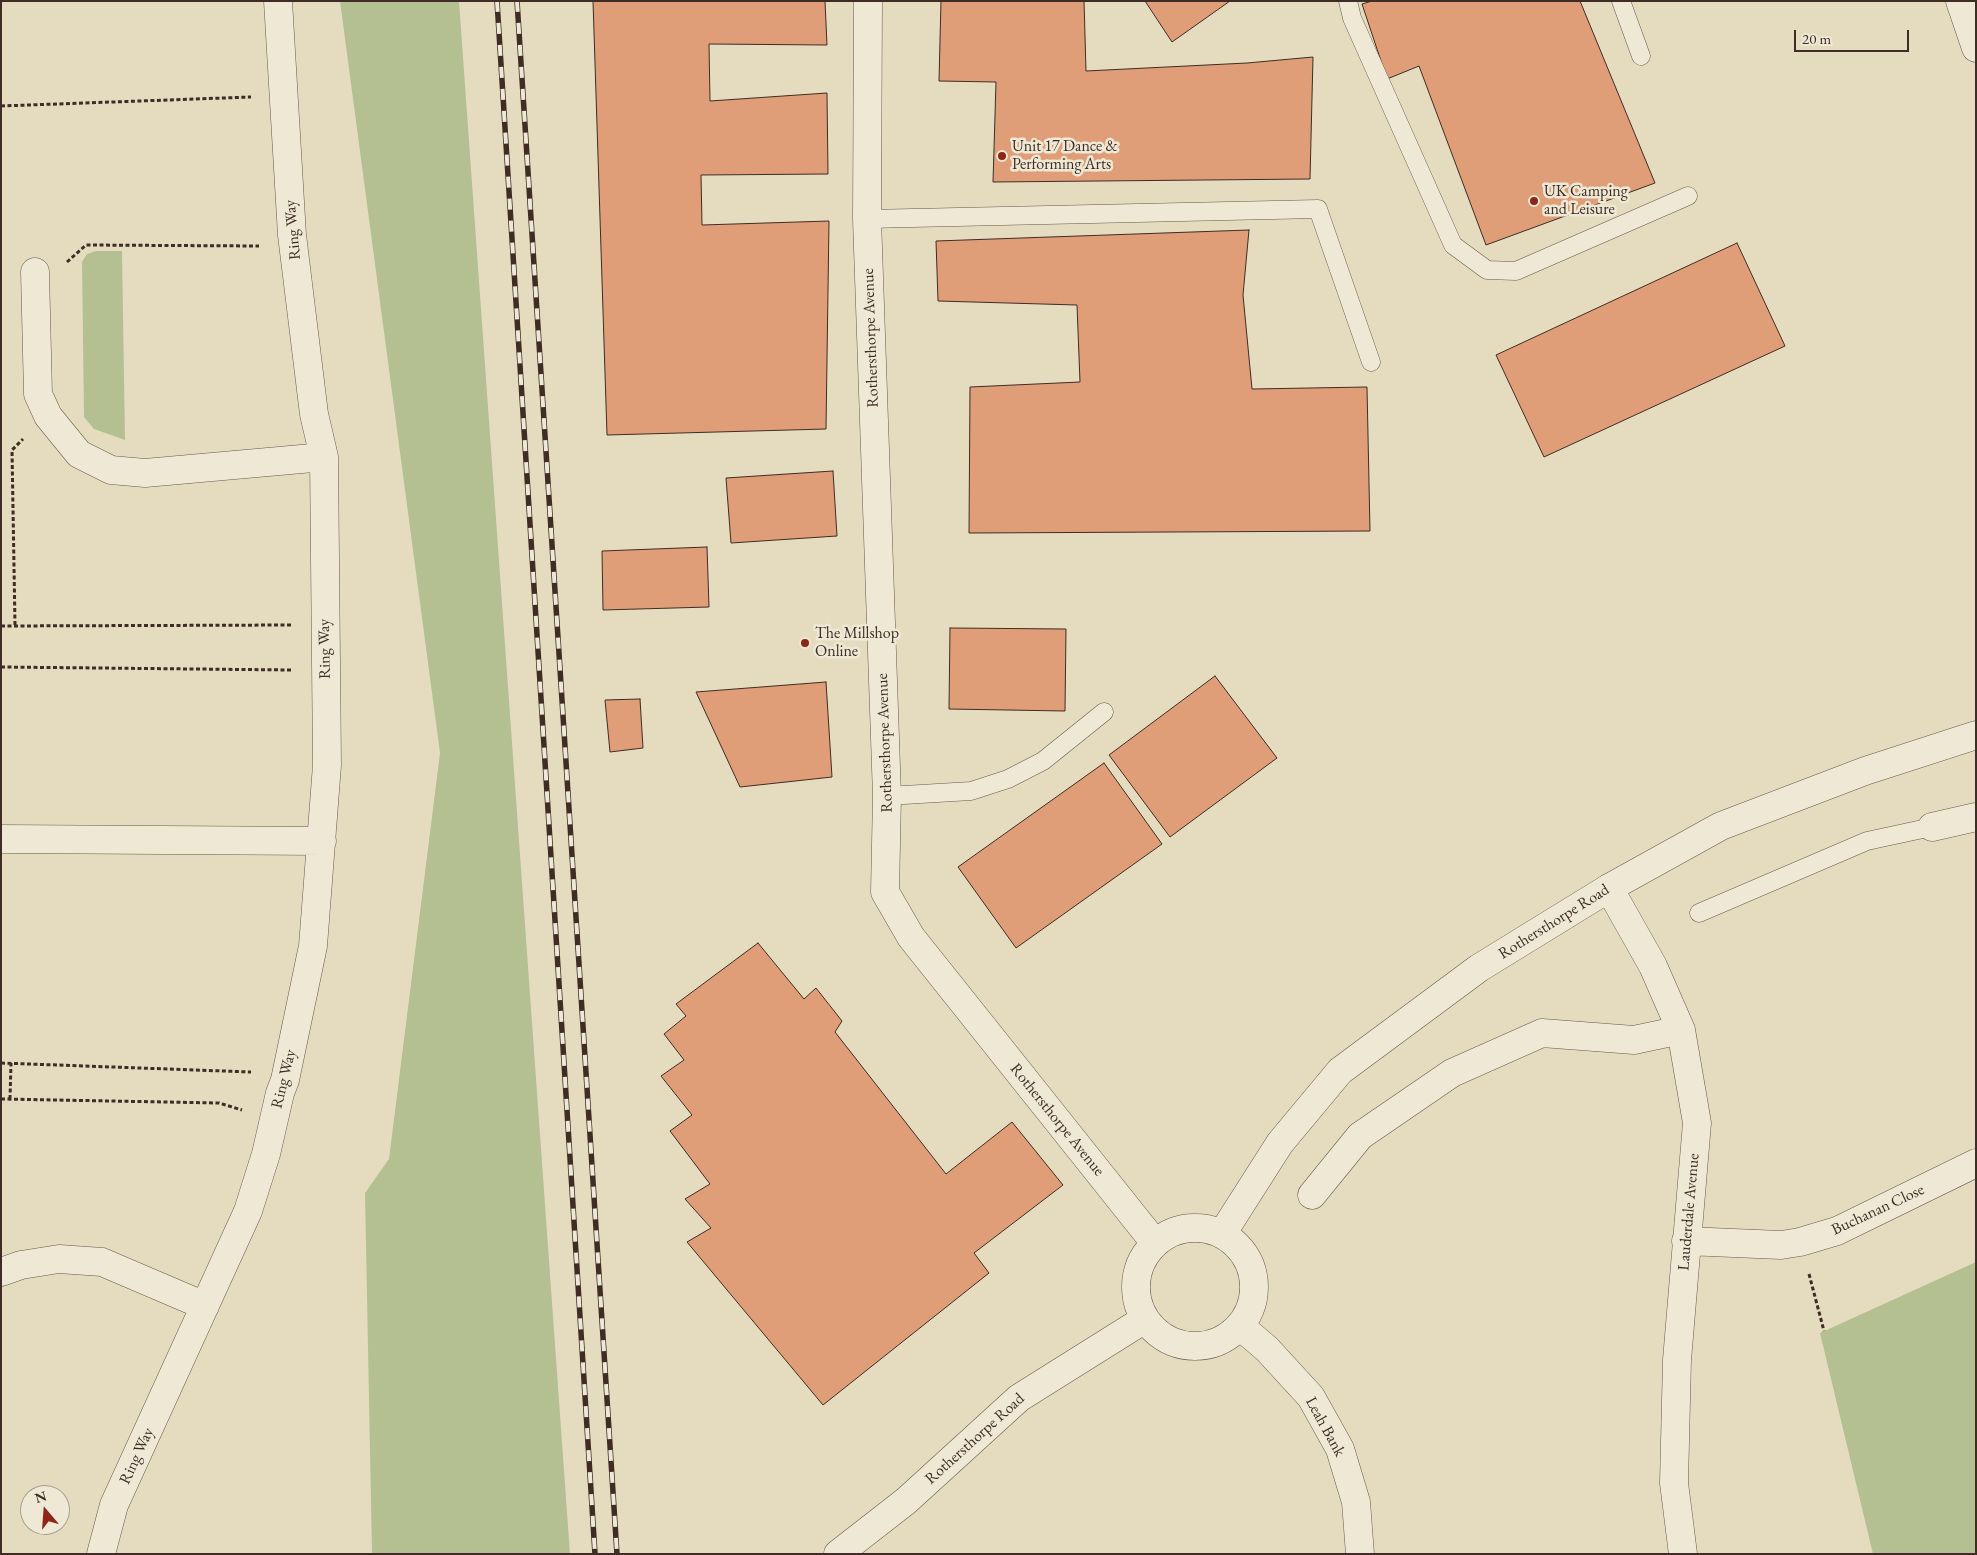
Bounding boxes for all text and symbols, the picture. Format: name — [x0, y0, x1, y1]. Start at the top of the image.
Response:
scale bar — [1797, 20, 1912, 52]
text: 20 m — [1802, 29, 1831, 48]
place label: Unit 17 Dance & Performing Arts — [1012, 137, 1118, 175]
marker: Unit 17 Dance & Performing Arts — [996, 150, 1008, 162]
place label: UK Camping and Leisure — [1544, 182, 1628, 220]
marker: UK Camping and Leisure — [1528, 195, 1540, 207]
street label: Ring Way — [281, 199, 305, 261]
street label: Rothersthorpe Avenue — [859, 268, 883, 408]
street label: Ring Way — [315, 619, 335, 679]
place label: The Millshop Online — [815, 624, 899, 662]
marker: The Millshop Online — [799, 637, 811, 649]
street label: Rothersthorpe Avenue — [873, 673, 897, 813]
street label: Rothersthorpe Road — [1495, 880, 1613, 964]
street label: Ring Way — [267, 1047, 301, 1111]
street label: Rothersthorpe Avenue — [1006, 1060, 1108, 1180]
street label: Lauderdale Avenue — [1674, 1153, 1704, 1271]
street label: Buchanan Close — [1829, 1180, 1927, 1240]
street label: Rothersthorpe Road — [921, 1389, 1029, 1489]
street label: Leah Bank — [1301, 1394, 1349, 1460]
street label: Ring Way — [116, 1425, 158, 1487]
north arrow — [20, 1485, 70, 1535]
text: N — [32, 1486, 49, 1507]

